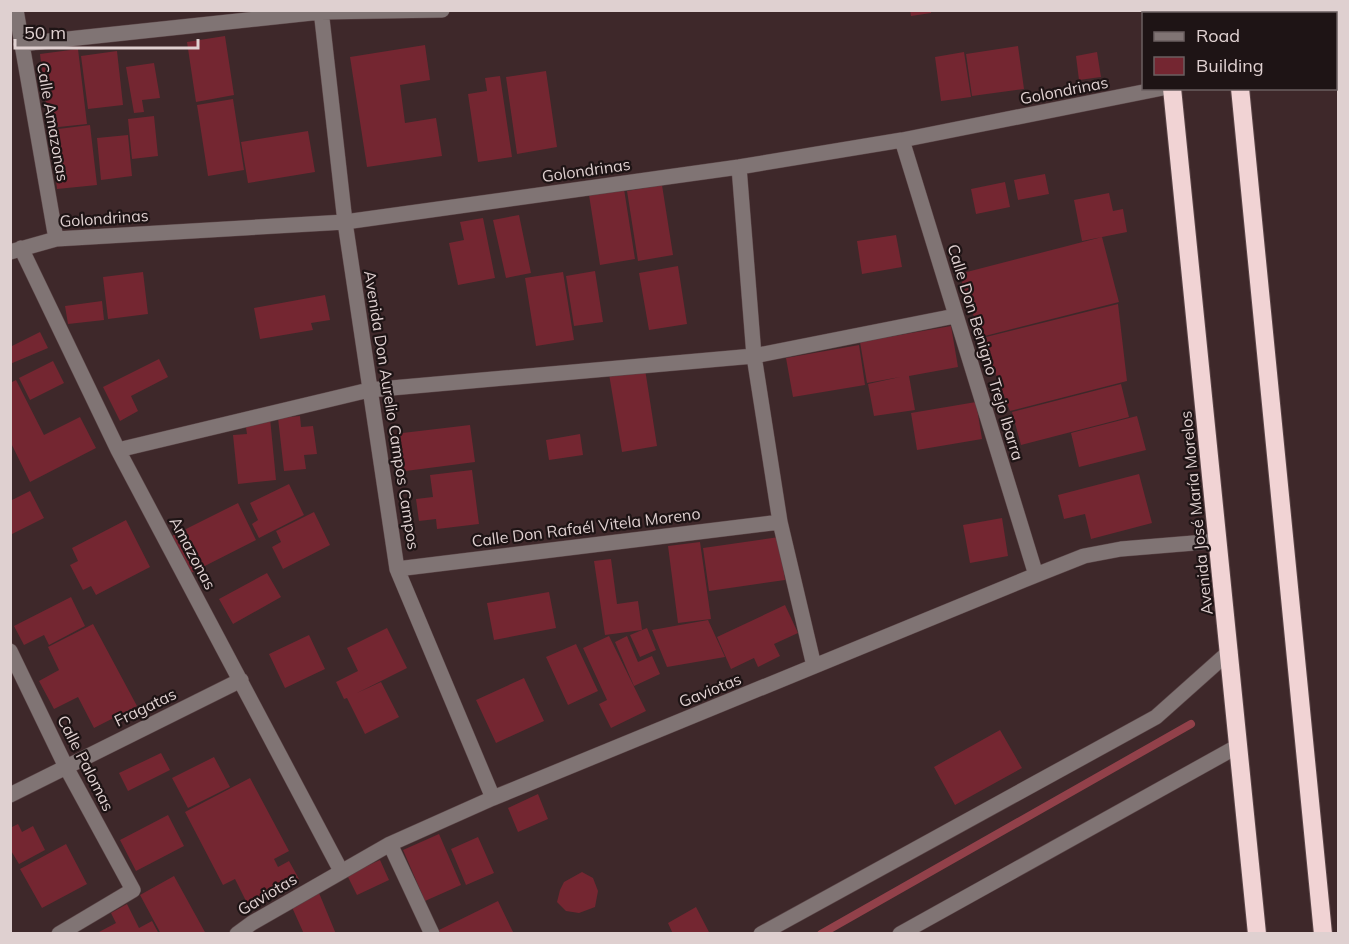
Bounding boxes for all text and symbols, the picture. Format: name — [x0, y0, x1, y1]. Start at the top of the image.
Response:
scale bar — [15, 12, 198, 50]
legend — [1142, 12, 1337, 90]
text: 50 m — [24, 21, 66, 44]
text: Road — [1196, 24, 1240, 47]
text: Building — [1196, 54, 1264, 77]
street label: Calle Amazonas — [33, 61, 73, 183]
street label: Golondrinas — [1018, 72, 1110, 108]
street label: Golondrinas — [540, 154, 632, 186]
street label: Golondrinas — [59, 205, 149, 231]
street label: Calle Don Benigno Trejo Ibarra — [944, 241, 1028, 463]
street label: Avenida Don Aurelio Campos Campos — [360, 269, 424, 551]
street label: Avenida José María Morelos — [1175, 410, 1217, 616]
street label: Calle Don Rafaél Vitela Moreno — [471, 503, 701, 551]
street label: Amazonas — [165, 513, 221, 593]
street label: Gaviotas — [676, 668, 744, 712]
street label: Fragatas — [111, 683, 179, 731]
street label: Calle Palomas — [53, 712, 119, 814]
street label: Gaviotas — [234, 868, 300, 919]

